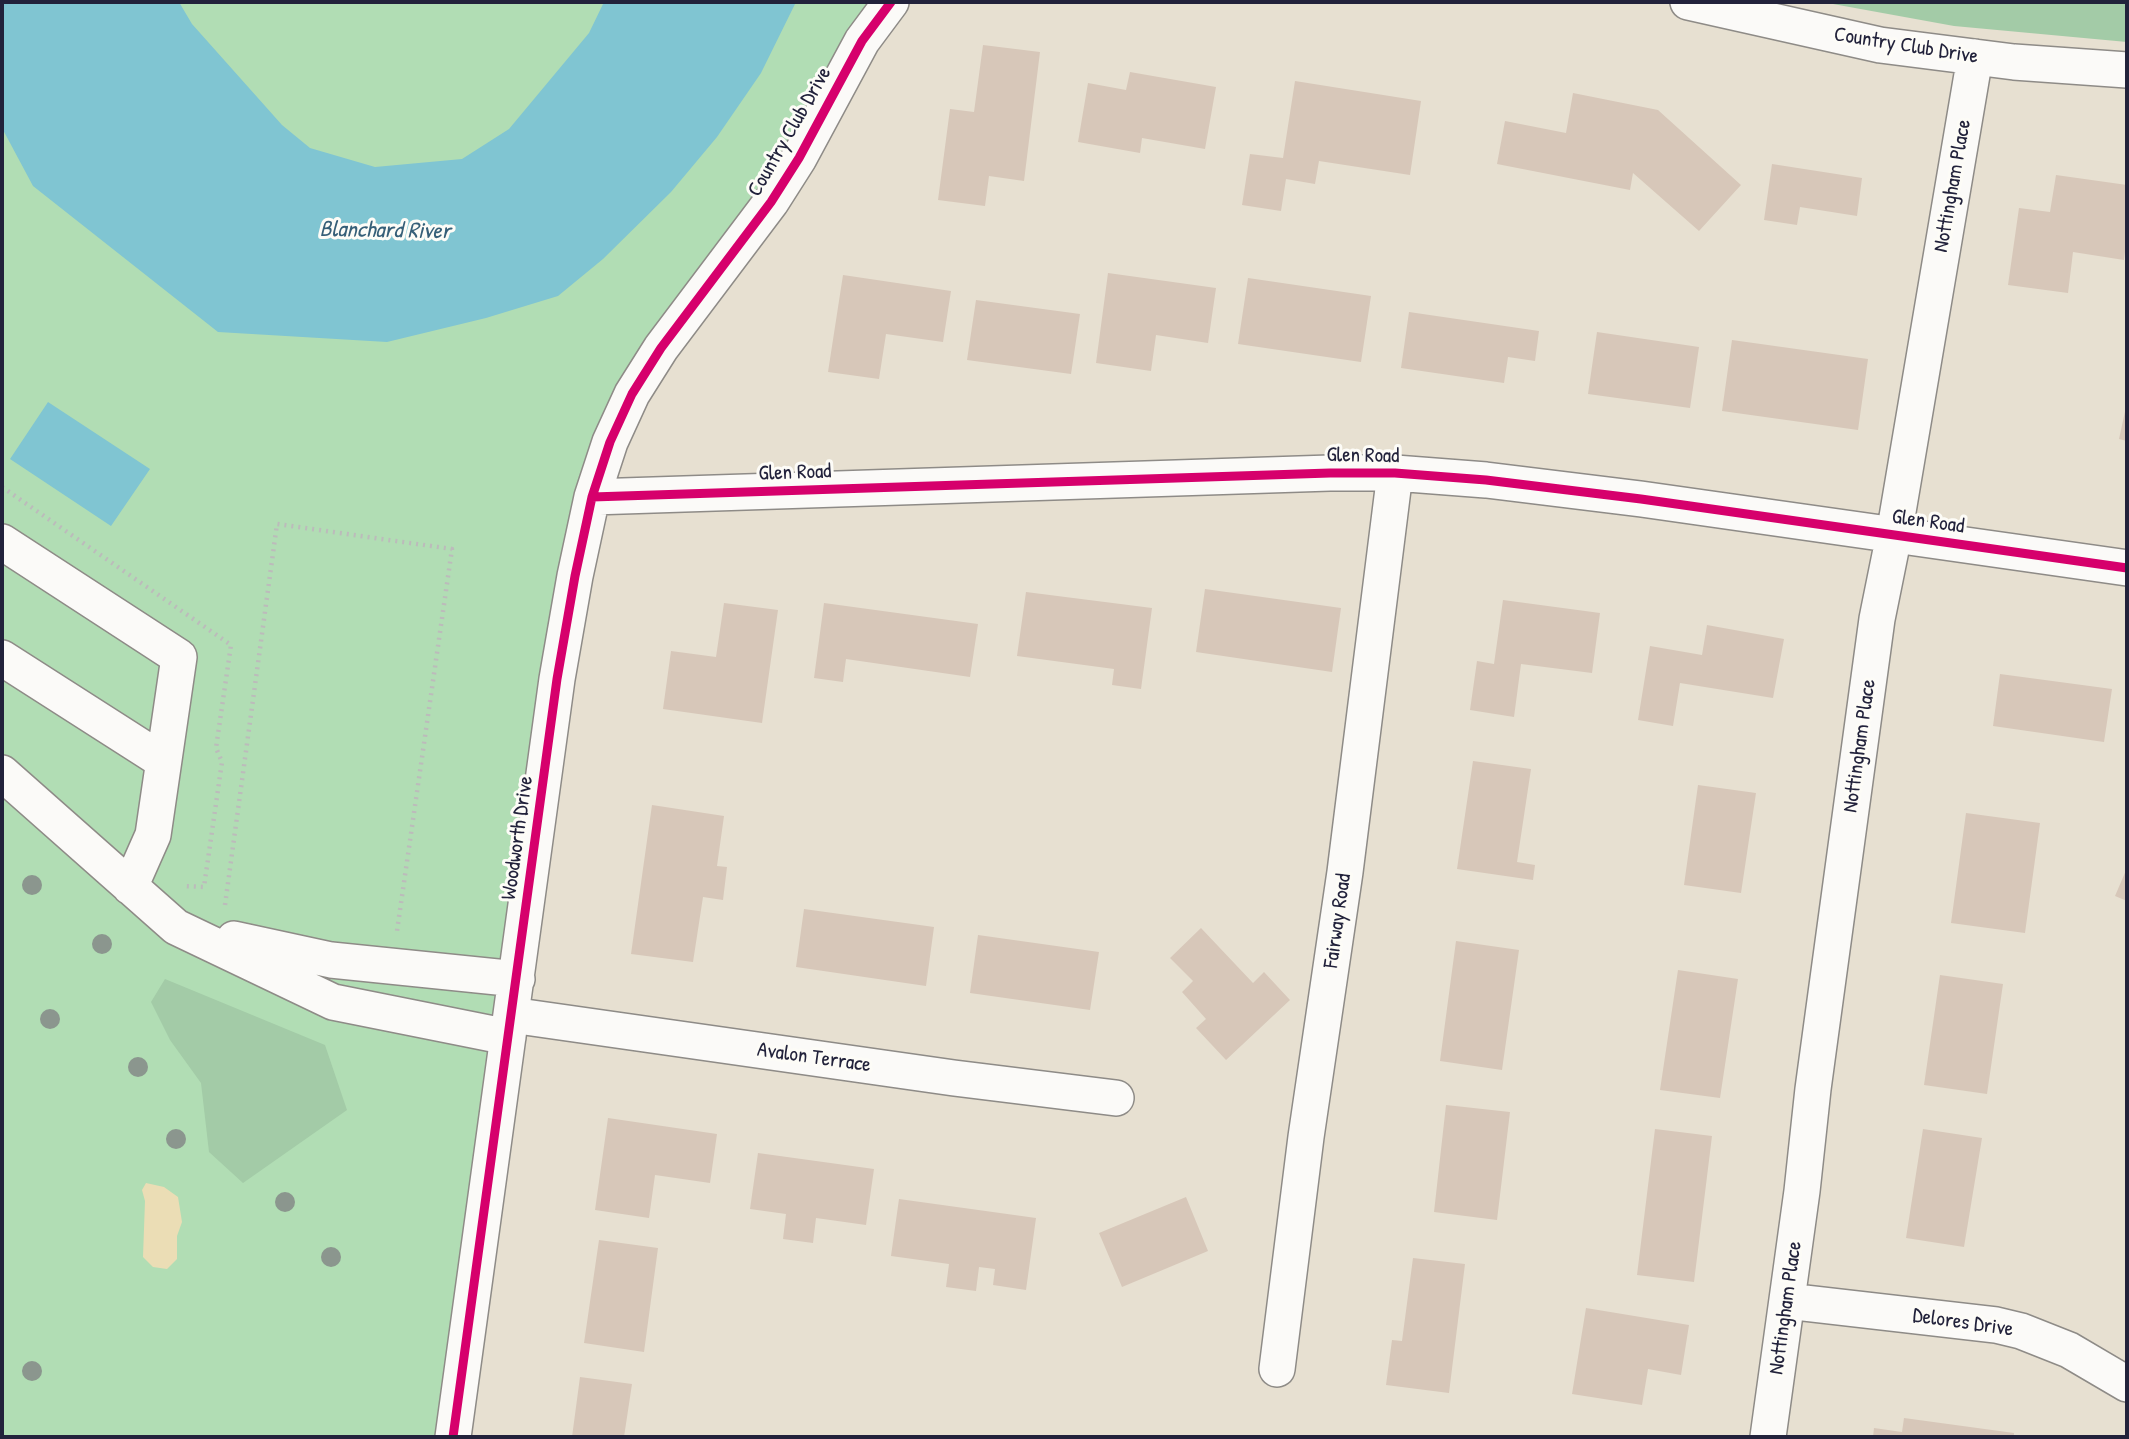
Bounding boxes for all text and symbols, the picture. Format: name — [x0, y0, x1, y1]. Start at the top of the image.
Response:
street label: Country Club Drive — [1832, 22, 1980, 70]
street label: Country Club Drive — [743, 63, 837, 201]
street label: Nottingham Place — [1929, 118, 1977, 254]
water label: Blanchard River — [319, 216, 451, 246]
street label: Glen Road — [1326, 443, 1400, 469]
street label: Glen Road — [758, 459, 832, 487]
street label: Glen Road — [1890, 504, 1966, 540]
street label: Nottingham Place — [1838, 678, 1882, 814]
street label: Woodworth Drive — [497, 774, 539, 902]
street label: Fairway Road — [1319, 872, 1357, 970]
street label: Avalon Terrace — [756, 1038, 872, 1078]
street label: Nottingham Place — [1764, 1240, 1808, 1376]
street label: Delores Drive — [1911, 1303, 2015, 1343]

